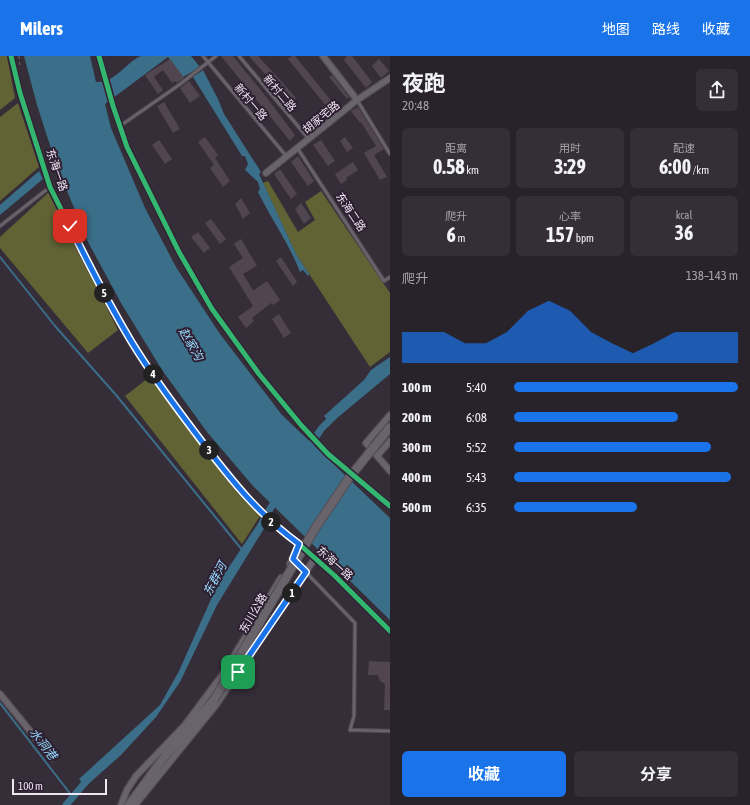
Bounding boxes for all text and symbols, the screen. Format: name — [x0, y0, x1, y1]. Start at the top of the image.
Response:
text: Milers — [20, 17, 63, 39]
text: 地图 — [602, 21, 630, 37]
text: 路线 — [652, 21, 680, 37]
text: 收藏 — [702, 21, 730, 37]
button: share — [696, 69, 738, 111]
text: 夜跑 — [402, 70, 446, 96]
street label: 新村二路 — [261, 72, 299, 114]
street label: 新村一路 — [232, 81, 270, 123]
street label: 胡家宅路 — [300, 98, 342, 136]
text: 20:48 — [402, 98, 429, 113]
text: 距离 — [445, 142, 467, 154]
text: 用时 — [559, 142, 581, 154]
text: 配速 — [673, 142, 695, 154]
street label: 东海一路 — [44, 147, 70, 193]
text: 0.58 — [433, 155, 465, 178]
text: 3:29 — [554, 155, 586, 178]
text: 6:00 — [659, 155, 691, 178]
text: km — [465, 164, 479, 176]
text: /km — [691, 164, 709, 176]
street label: 东海二路 — [334, 190, 368, 234]
pin — [53, 209, 87, 243]
text: kcal — [676, 209, 692, 221]
text: 爬升 — [445, 210, 467, 222]
text: 心率 — [559, 210, 581, 222]
icon: check — [59, 215, 81, 237]
text: 36 — [675, 221, 693, 244]
text: 6 — [447, 223, 456, 246]
text: 157 — [546, 223, 574, 246]
text: m — [456, 232, 465, 244]
text: bpm — [574, 232, 594, 244]
text: 138–143 m — [686, 268, 738, 283]
text: 爬升 — [402, 271, 428, 286]
pin: 5 — [94, 283, 114, 303]
text: 5 — [101, 287, 107, 299]
water label: 赵家沟 — [176, 325, 207, 365]
pin: 4 — [143, 364, 163, 384]
text: 4 — [150, 368, 156, 380]
text: 100 m — [402, 380, 431, 395]
text: 5:40 — [466, 380, 487, 395]
text: 200 m — [402, 410, 431, 425]
text: 6:08 — [466, 410, 487, 425]
pin: 3 — [199, 440, 219, 460]
text: 300 m — [402, 440, 431, 455]
text: 5:52 — [466, 440, 487, 455]
text: 3 — [206, 444, 212, 456]
text: 400 m — [402, 470, 431, 485]
text: 5:43 — [466, 470, 487, 485]
text: 500 m — [402, 500, 431, 515]
text: 6:35 — [466, 500, 487, 515]
pin: 2 — [261, 512, 281, 532]
text: 2 — [268, 516, 274, 528]
street label: 东海一路 — [315, 544, 355, 582]
water label: 东群河 — [200, 558, 231, 598]
pin: 1 — [282, 583, 302, 603]
text: 1 — [289, 587, 295, 599]
street label: 东川公路 — [237, 591, 269, 635]
pin — [221, 655, 255, 689]
icon: arrive — [227, 661, 249, 683]
water label: 水洞港 — [26, 726, 61, 764]
button: 收藏 — [402, 751, 566, 797]
button: 分享 — [574, 751, 738, 797]
scale bar — [12, 777, 107, 796]
text: 100 m — [18, 780, 43, 792]

